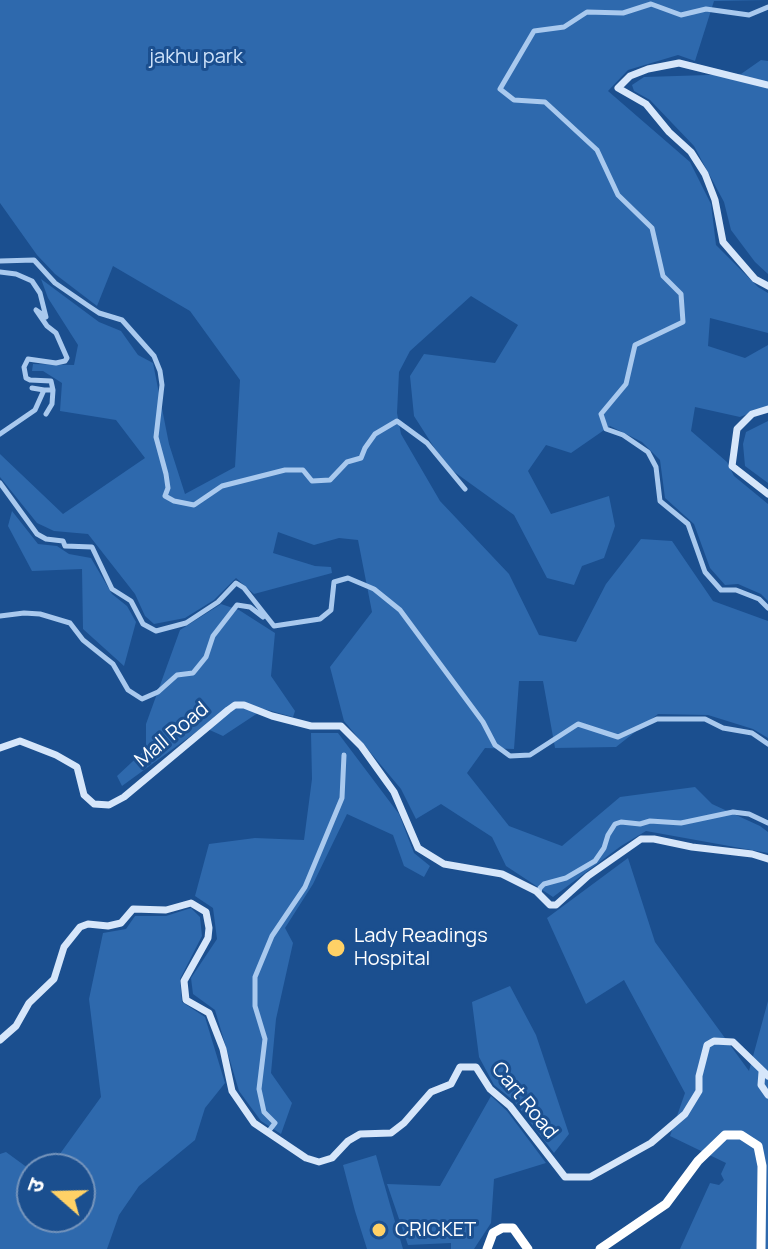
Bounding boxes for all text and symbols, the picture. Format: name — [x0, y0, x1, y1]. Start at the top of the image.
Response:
park label: jakhu park — [149, 45, 243, 69]
street label: Mall Road — [130, 697, 214, 773]
place label: Lady Readings Hospital — [354, 924, 488, 971]
marker: Lady Readings Hospital — [325, 937, 347, 959]
street label: Cart Road — [486, 1058, 562, 1144]
north arrow — [16, 1153, 96, 1233]
text: उ — [19, 1174, 52, 1197]
place label: CRICKET — [395, 1218, 476, 1242]
marker: CRICKET — [370, 1221, 388, 1239]

